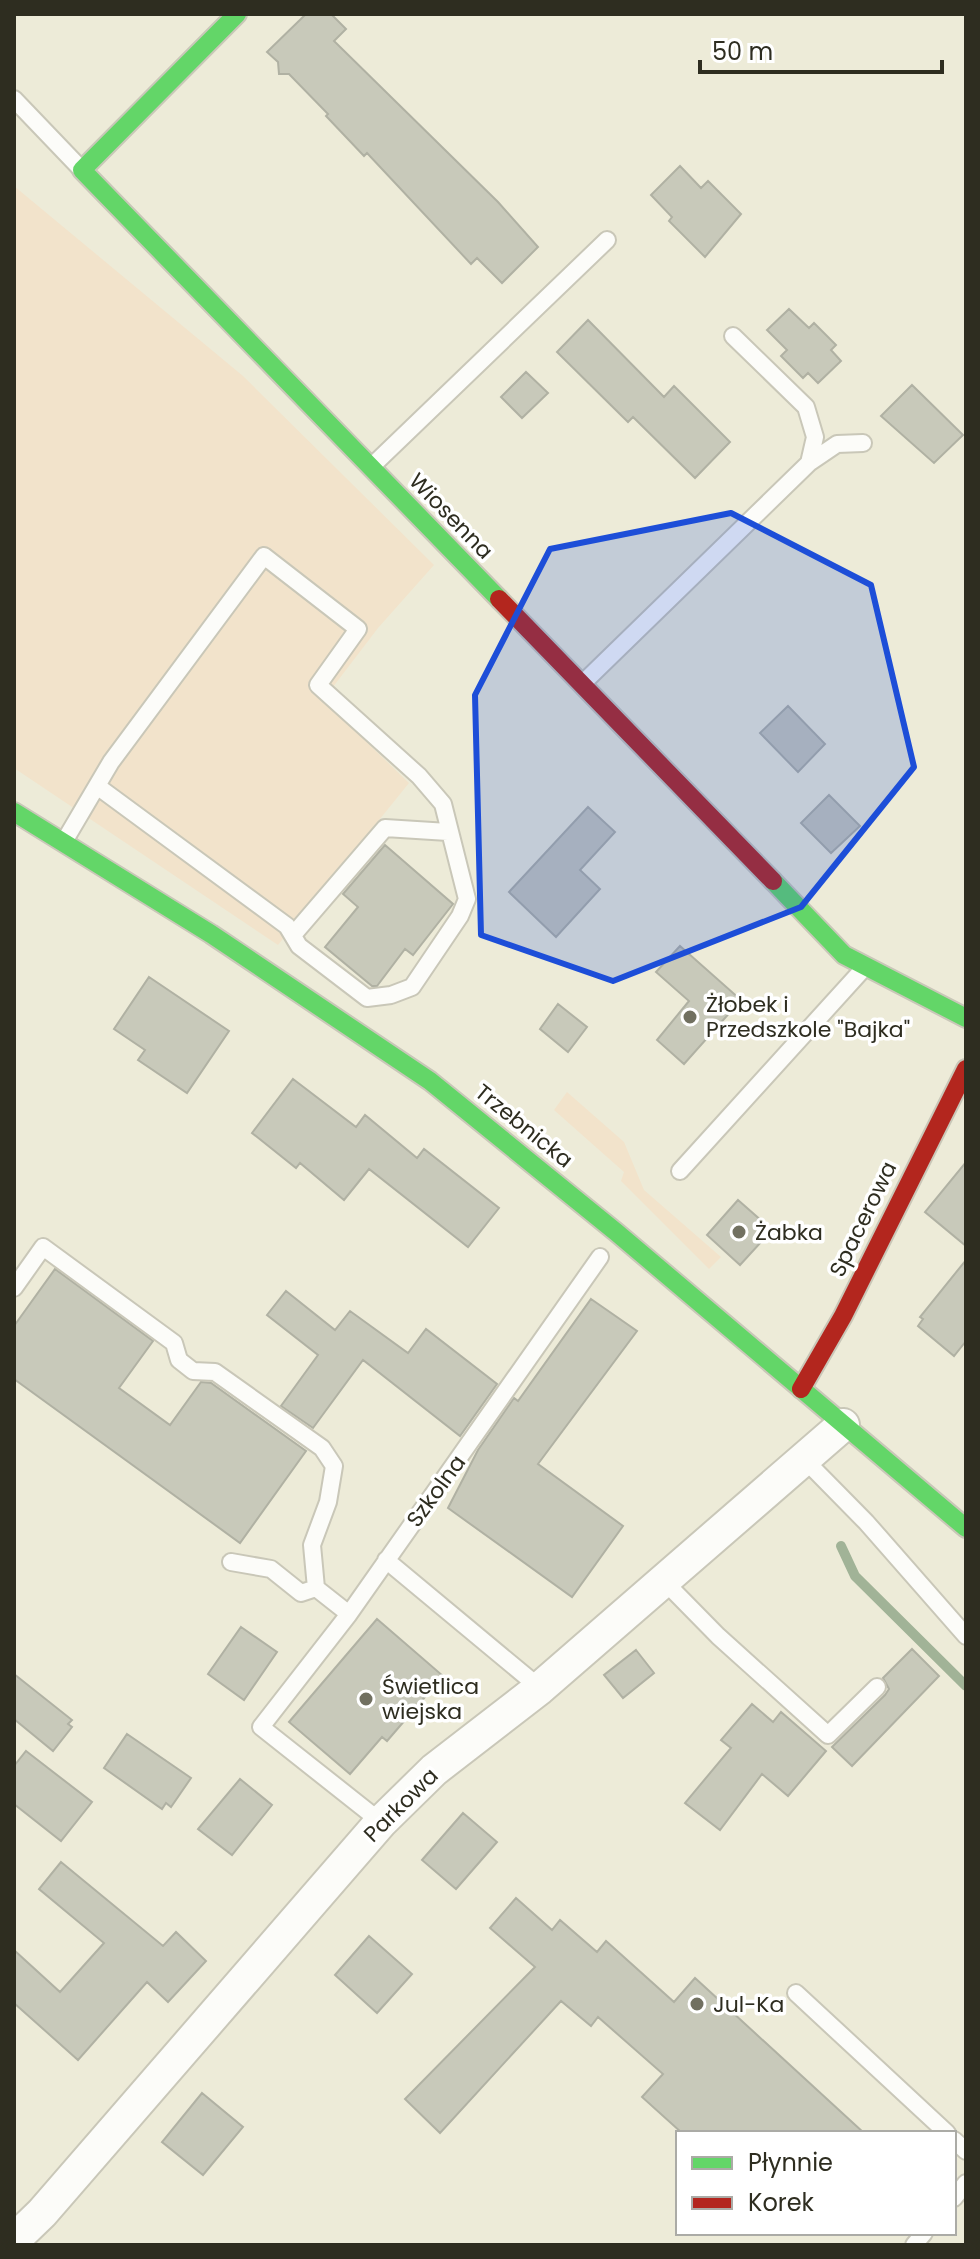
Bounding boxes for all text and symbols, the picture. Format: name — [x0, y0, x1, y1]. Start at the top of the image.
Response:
scale bar — [700, 24, 942, 74]
text: 50 m — [712, 35, 773, 68]
street label: Wiosenna — [402, 466, 500, 566]
place label: Żłobek i Przedszkole "Bajka" — [706, 989, 910, 1045]
marker: Żłobek i Przedszkole "Bajka" — [681, 1008, 699, 1026]
street label: Trzebnicka — [469, 1077, 579, 1175]
street label: Spacerowa — [822, 1156, 904, 1282]
place label: Żabka — [755, 1217, 823, 1248]
marker: Żabka — [730, 1223, 748, 1241]
street label: Szkolna — [399, 1448, 473, 1534]
place label: Świetlica wiejska — [382, 1671, 479, 1727]
marker: Świetlica wiejska — [357, 1690, 375, 1708]
street label: Parkowa — [357, 1761, 445, 1849]
place label: Jul-Ka — [713, 1989, 784, 2020]
marker: Jul-Ka — [688, 1995, 706, 2013]
legend — [676, 2131, 956, 2235]
text: Płynnie — [748, 2146, 833, 2179]
text: Korek — [748, 2186, 815, 2219]

